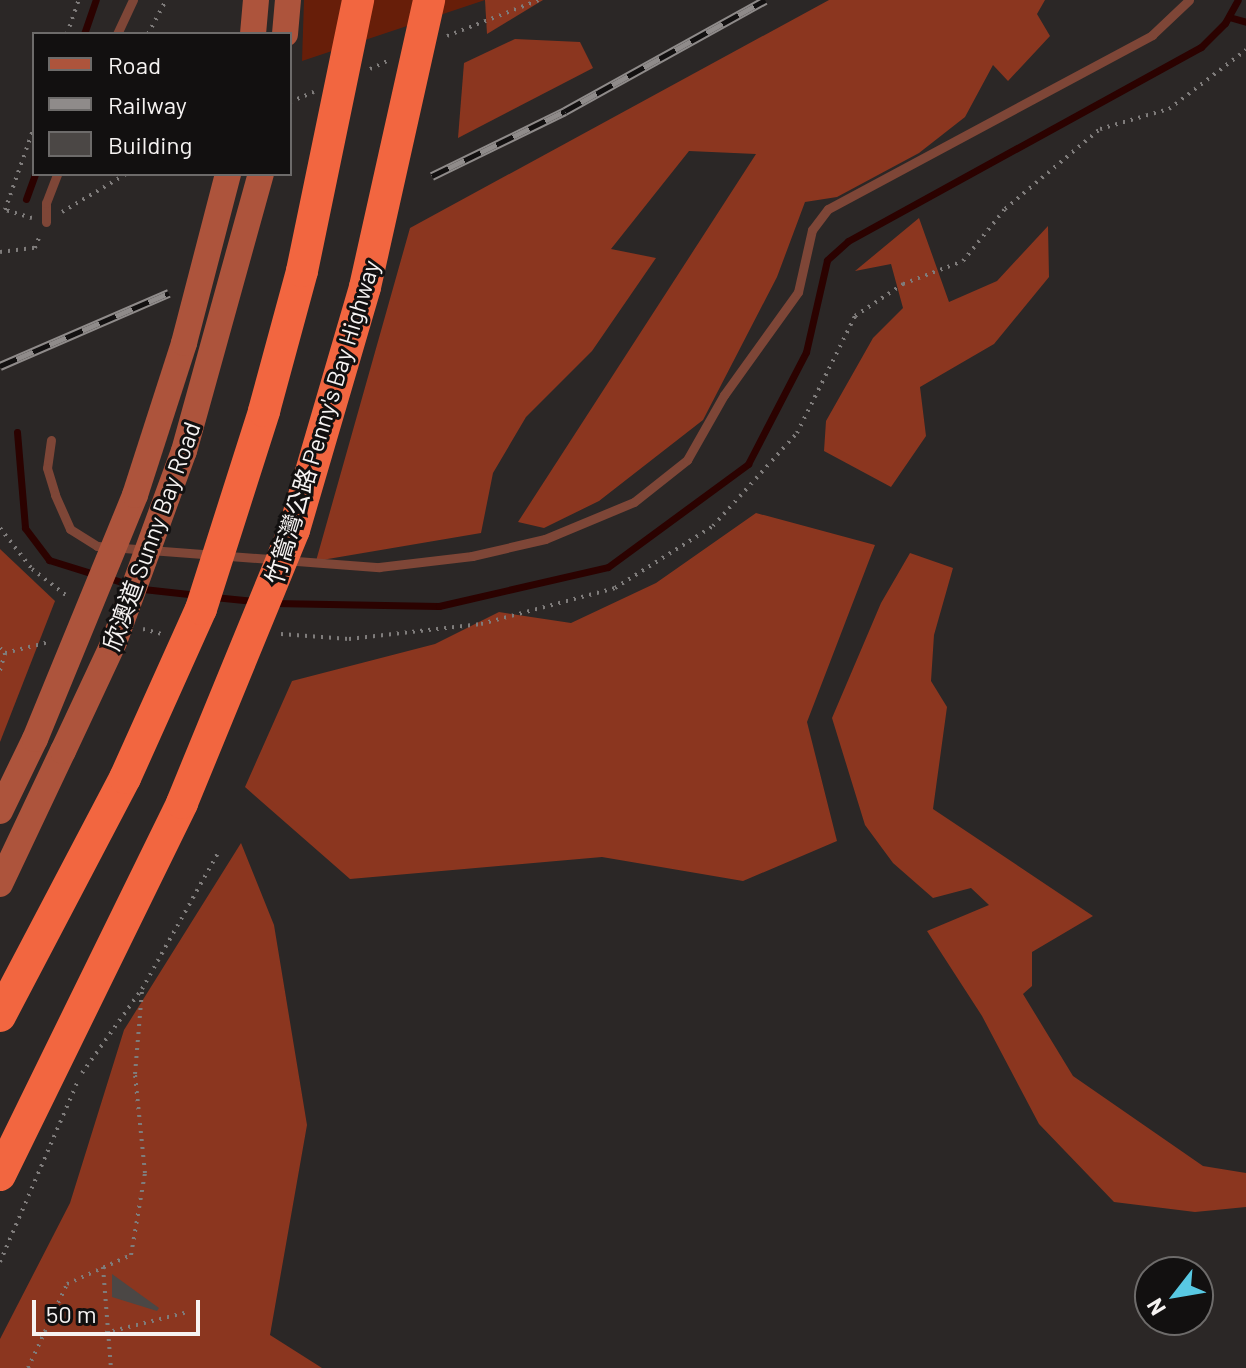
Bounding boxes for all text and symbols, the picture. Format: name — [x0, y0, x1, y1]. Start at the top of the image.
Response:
legend — [32, 32, 292, 176]
text: Road — [108, 50, 161, 79]
text: Railway — [108, 90, 187, 119]
text: Building — [108, 130, 192, 159]
street label: 竹篙灣公路 Penny's Bay Highway — [259, 256, 385, 588]
street label: 欣澳道 Sunny Bay Road — [96, 418, 206, 654]
north arrow — [1134, 1256, 1214, 1336]
scale bar — [36, 1284, 204, 1334]
text: N — [1140, 1294, 1170, 1320]
text: 50 m — [46, 1299, 97, 1328]

